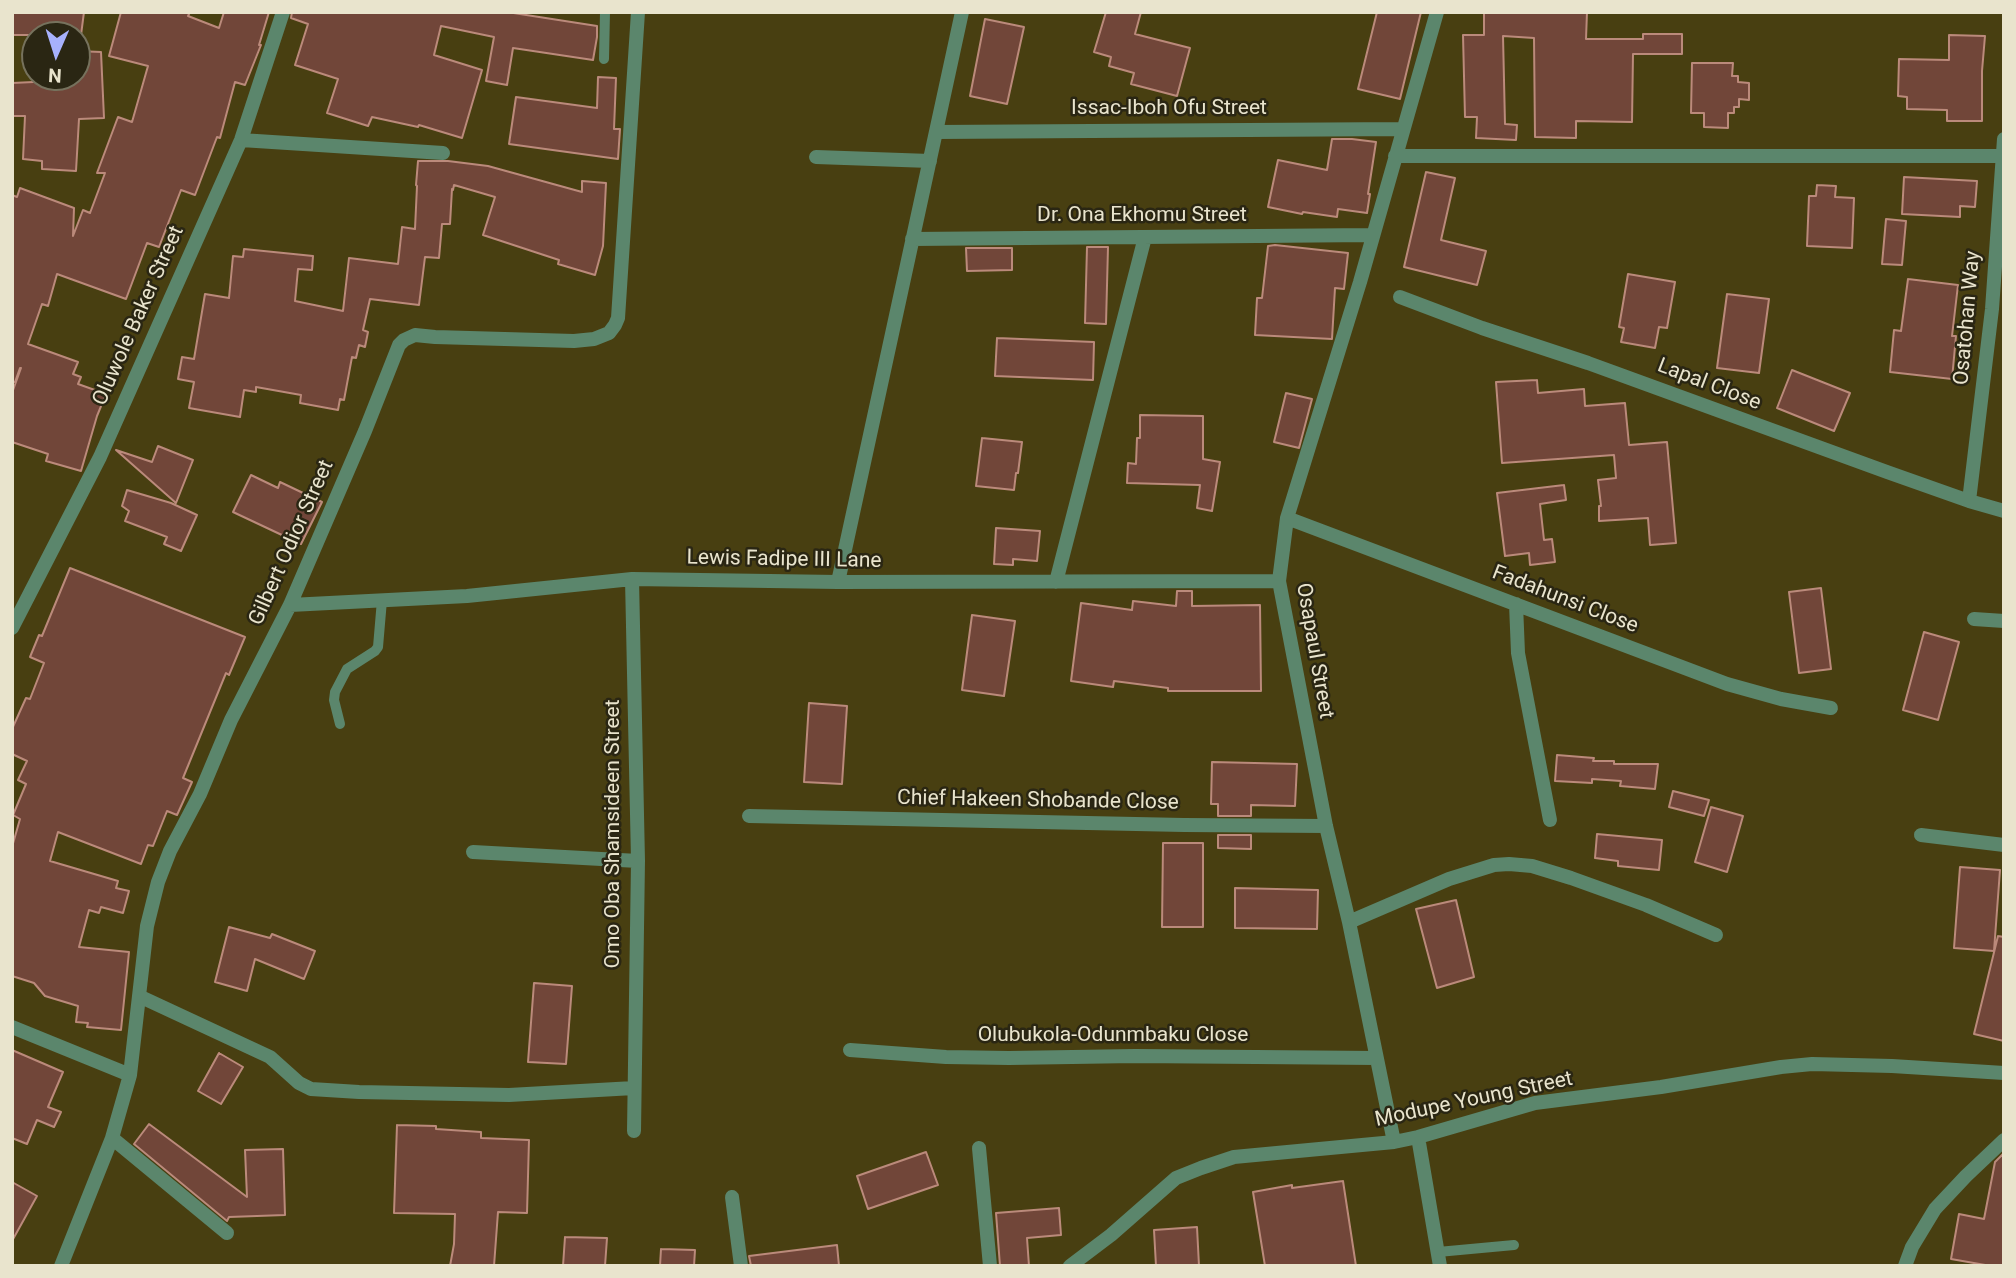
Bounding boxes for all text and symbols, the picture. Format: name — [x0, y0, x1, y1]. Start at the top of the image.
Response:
north arrow — [21, 21, 91, 91]
text: N — [48, 64, 62, 87]
street label: Issac-Iboh Ofu Street — [1071, 96, 1267, 122]
street label: Dr. Ona Ekhomu Street — [1037, 203, 1247, 229]
street label: Oluwole Baker Street — [88, 222, 190, 410]
street label: Osatohan Way — [1950, 250, 1986, 386]
street label: Lapal Close — [1654, 354, 1764, 416]
street label: Gilbert Odior Street — [244, 456, 340, 630]
street label: Lewis Fadipe III Lane — [686, 546, 882, 574]
street label: Fadahunsi Close — [1488, 561, 1642, 639]
street label: Osapaul Street — [1290, 581, 1338, 721]
street label: Omo Oba Shamsideen Street — [601, 699, 627, 969]
street label: Chief Hakeen Shobande Close — [897, 786, 1179, 816]
street label: Olubukola-Odunmbaku Close — [978, 1023, 1248, 1049]
street label: Modupe Young Street — [1373, 1067, 1575, 1133]

